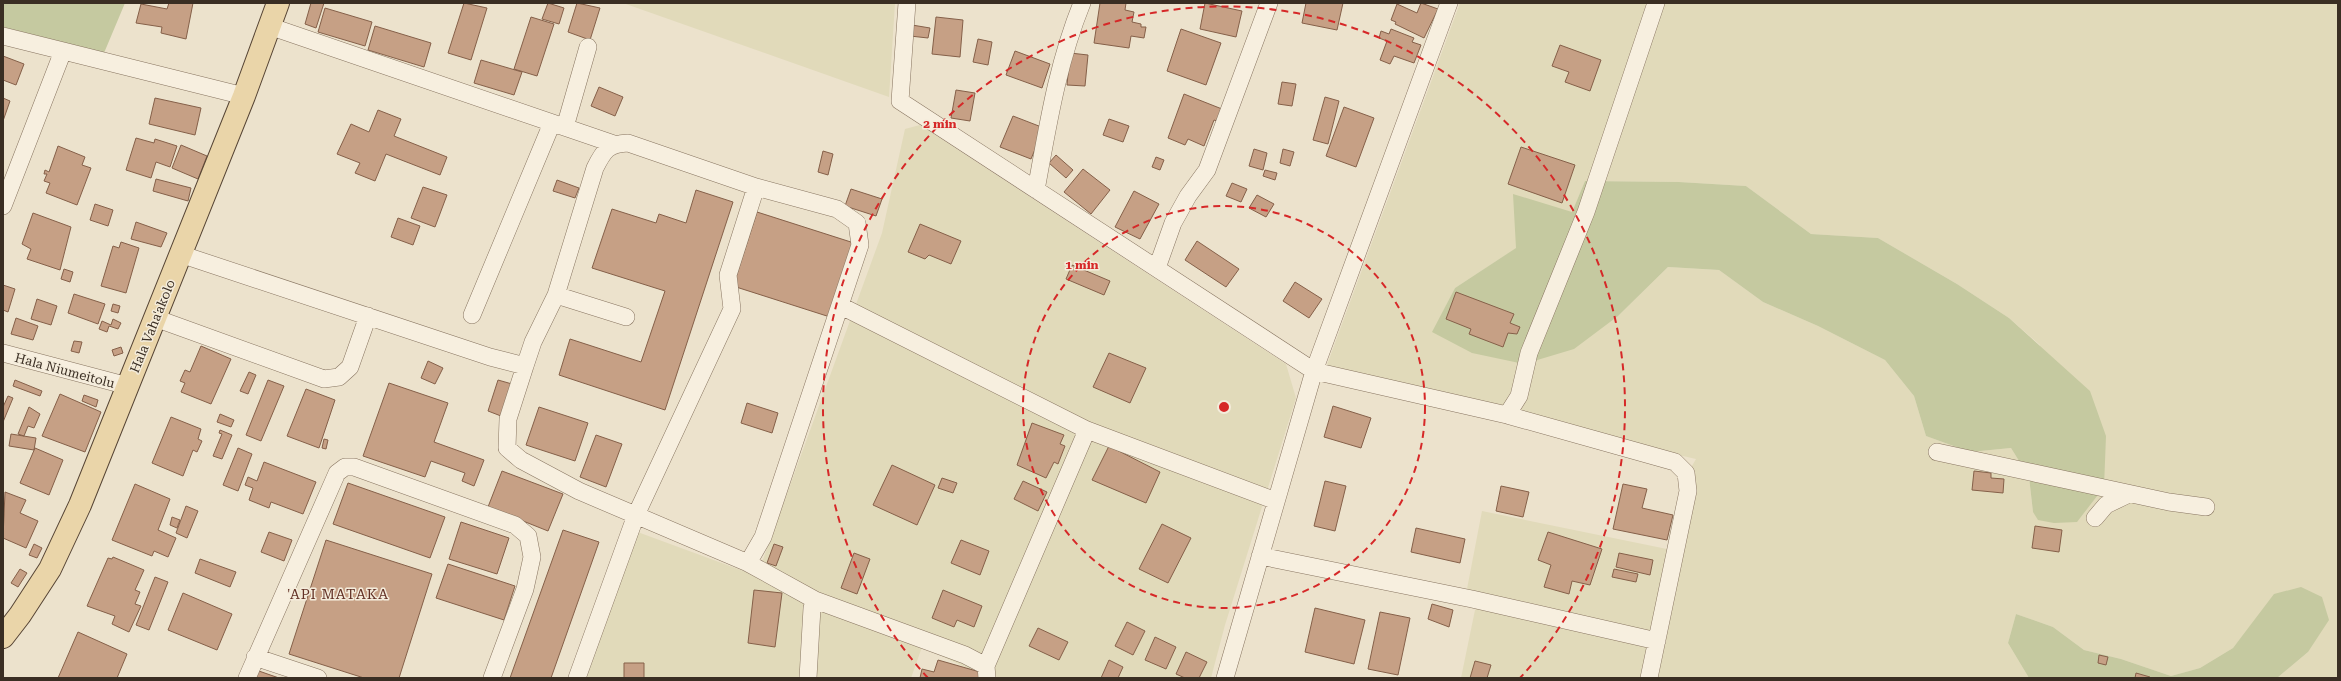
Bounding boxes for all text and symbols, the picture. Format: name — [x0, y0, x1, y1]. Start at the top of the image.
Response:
text: 2 min — [923, 117, 957, 131]
text: 1 min — [1065, 258, 1099, 272]
street label: Hala Vaha'akolo — [127, 277, 178, 375]
street label: Hala Niumeitolu — [13, 350, 116, 391]
centre of rings — [1217, 400, 1231, 414]
district label: 'API MATAKA — [287, 586, 389, 602]

